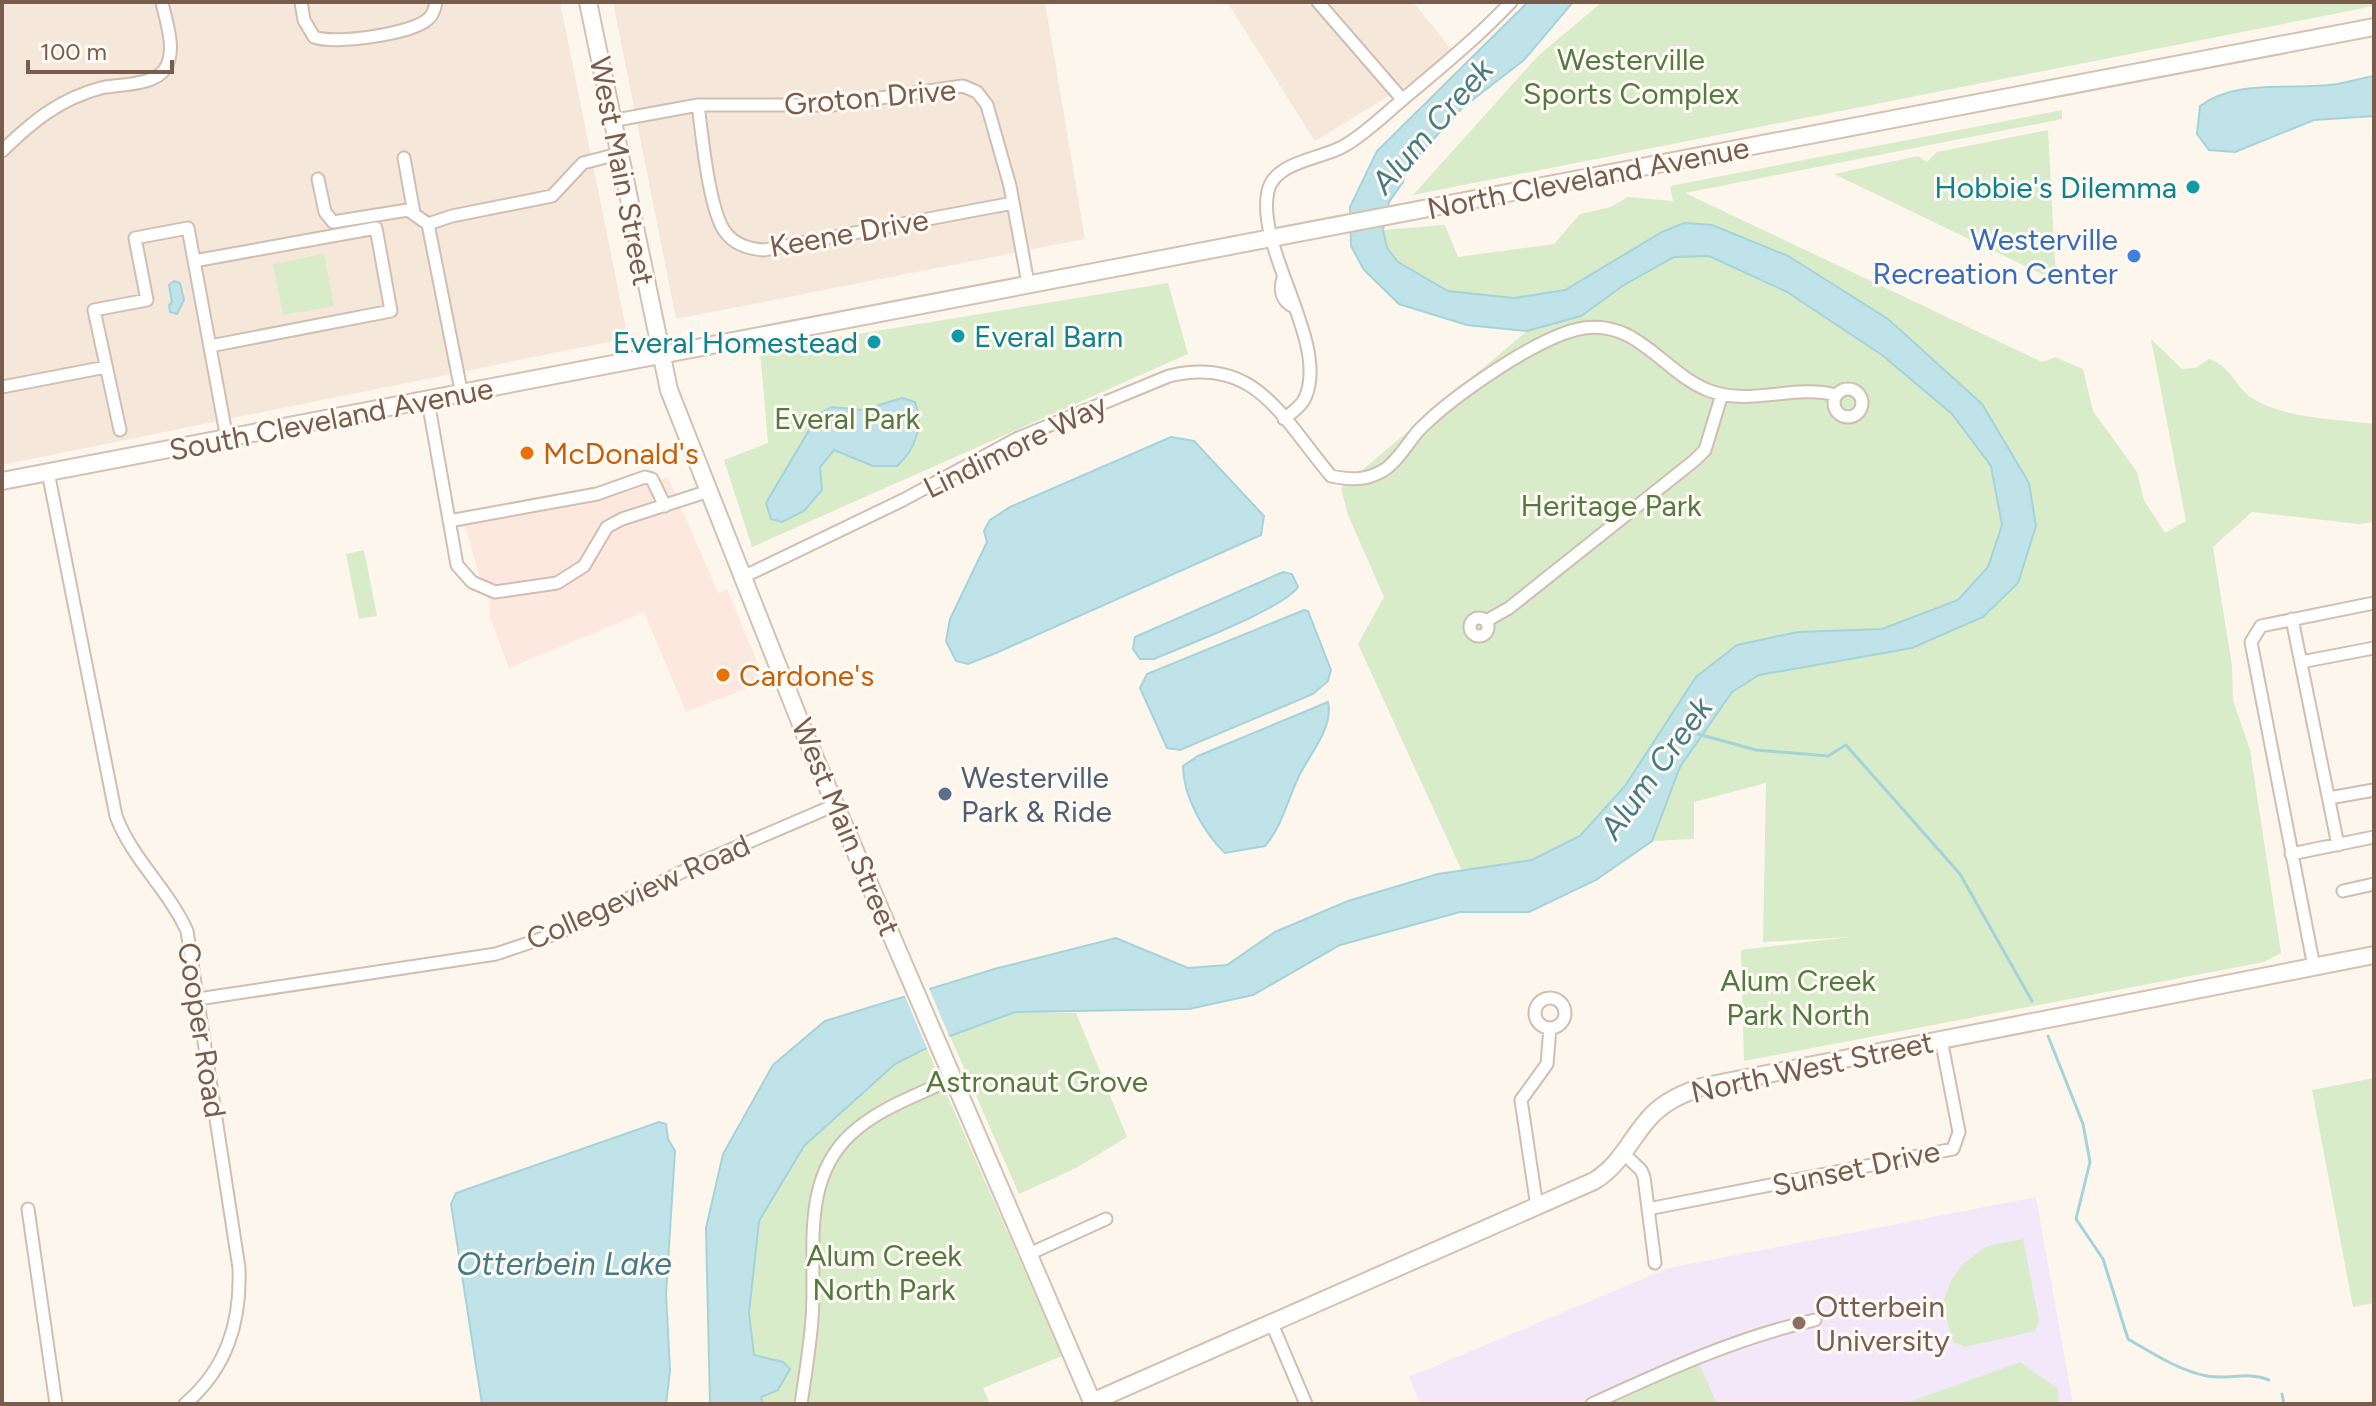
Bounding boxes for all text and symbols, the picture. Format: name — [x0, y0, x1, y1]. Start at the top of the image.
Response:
scale bar — [28, 24, 172, 74]
text: 100 m — [40, 37, 107, 66]
park label: Westerville Sports Complex — [1523, 41, 1739, 112]
water label: Alum Creek — [1362, 50, 1502, 203]
street label: West Main Street — [582, 53, 662, 289]
street label: Groton Drive — [782, 71, 958, 123]
street label: North Cleveland Avenue — [1424, 129, 1752, 227]
place label: Hobbie's Dilemma — [1934, 169, 2177, 206]
marker: Hobbie's Dilemma — [2184, 178, 2202, 196]
street label: Keene Drive — [767, 201, 931, 265]
place label: Westerville Recreation Center — [1872, 221, 2118, 292]
marker: Westerville Recreation Center — [2125, 247, 2143, 265]
place label: Everal Barn — [974, 318, 1123, 355]
place label: Everal Homestead — [613, 324, 858, 361]
marker: Everal Barn — [949, 327, 967, 345]
marker: Everal Homestead — [865, 333, 883, 351]
street label: South Cleveland Avenue — [166, 369, 496, 469]
street label: Lindimore Way — [917, 386, 1113, 506]
park label: Everal Park — [774, 400, 920, 437]
place label: McDonald's — [543, 435, 699, 472]
marker: McDonald's — [518, 444, 536, 462]
park label: Heritage Park — [1520, 487, 1702, 524]
place label: Cardone's — [739, 657, 874, 694]
marker: Cardone's — [714, 666, 732, 684]
water label: Alum Creek — [1591, 688, 1721, 848]
street label: West Main Street — [784, 713, 908, 941]
place label: Westerville Park & Ride — [961, 759, 1112, 830]
marker: Westerville Park & Ride — [936, 785, 954, 803]
street label: Collegeview Road — [521, 826, 755, 958]
street label: Cooper Road — [170, 940, 234, 1120]
park label: Alum Creek Park North — [1720, 962, 1876, 1033]
street label: North West Street — [1687, 1023, 1937, 1111]
park label: Astronaut Grove — [926, 1063, 1148, 1100]
street label: Sunset Drive — [1769, 1132, 1943, 1204]
park label: Alum Creek North Park — [806, 1237, 962, 1308]
water label: Otterbein Lake — [456, 1245, 672, 1283]
place label: Otterbein University — [1815, 1288, 1950, 1359]
marker: Otterbein University — [1790, 1314, 1808, 1332]

